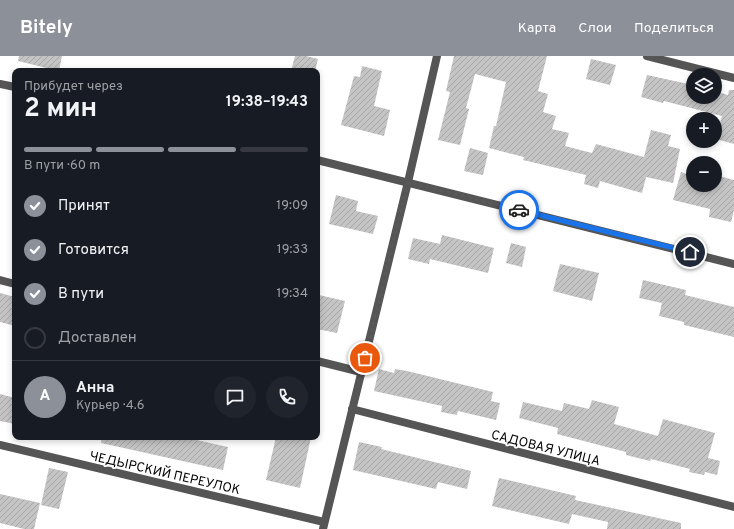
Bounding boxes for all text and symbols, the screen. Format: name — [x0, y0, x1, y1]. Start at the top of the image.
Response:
text: Bitely — [20, 16, 73, 40]
text: Карта — [518, 20, 556, 37]
text: Слои — [578, 20, 612, 37]
text: Поделиться — [634, 20, 714, 37]
map controls — [686, 68, 722, 192]
button: layers — [686, 68, 722, 104]
text: Прибудет через — [24, 79, 123, 95]
text: 2 мин — [24, 93, 97, 126]
text: 19:38–19:43 — [226, 93, 308, 112]
button: + — [686, 112, 722, 148]
button: − — [686, 156, 722, 192]
text: В пути · 60 m — [24, 158, 100, 174]
courier — [499, 190, 539, 230]
icon: check — [24, 195, 46, 217]
text: Принят — [58, 197, 110, 216]
text: 19:09 — [276, 198, 308, 214]
icon: car — [508, 199, 530, 221]
pin — [673, 235, 707, 269]
icon: check — [24, 239, 46, 261]
text: Готовится — [58, 241, 129, 260]
icon: home — [679, 241, 701, 263]
text: 19:33 — [277, 242, 308, 258]
icon: check — [24, 283, 46, 305]
text: В пути — [58, 285, 104, 304]
text: 19:34 — [277, 286, 308, 302]
text: Доставлен — [58, 329, 137, 348]
pin — [348, 341, 382, 375]
icon: bag — [354, 347, 376, 369]
button: chat — [214, 376, 256, 418]
button: phone — [266, 376, 308, 418]
text: Анна — [76, 379, 114, 398]
text: А — [40, 387, 50, 406]
text: Курьер · 4.6 — [76, 398, 145, 414]
street label: САДОВАЯ УЛИЦА — [489, 428, 602, 470]
street label: ЧЕДЫРСКИЙ ПЕРЕУЛОК — [88, 447, 242, 499]

